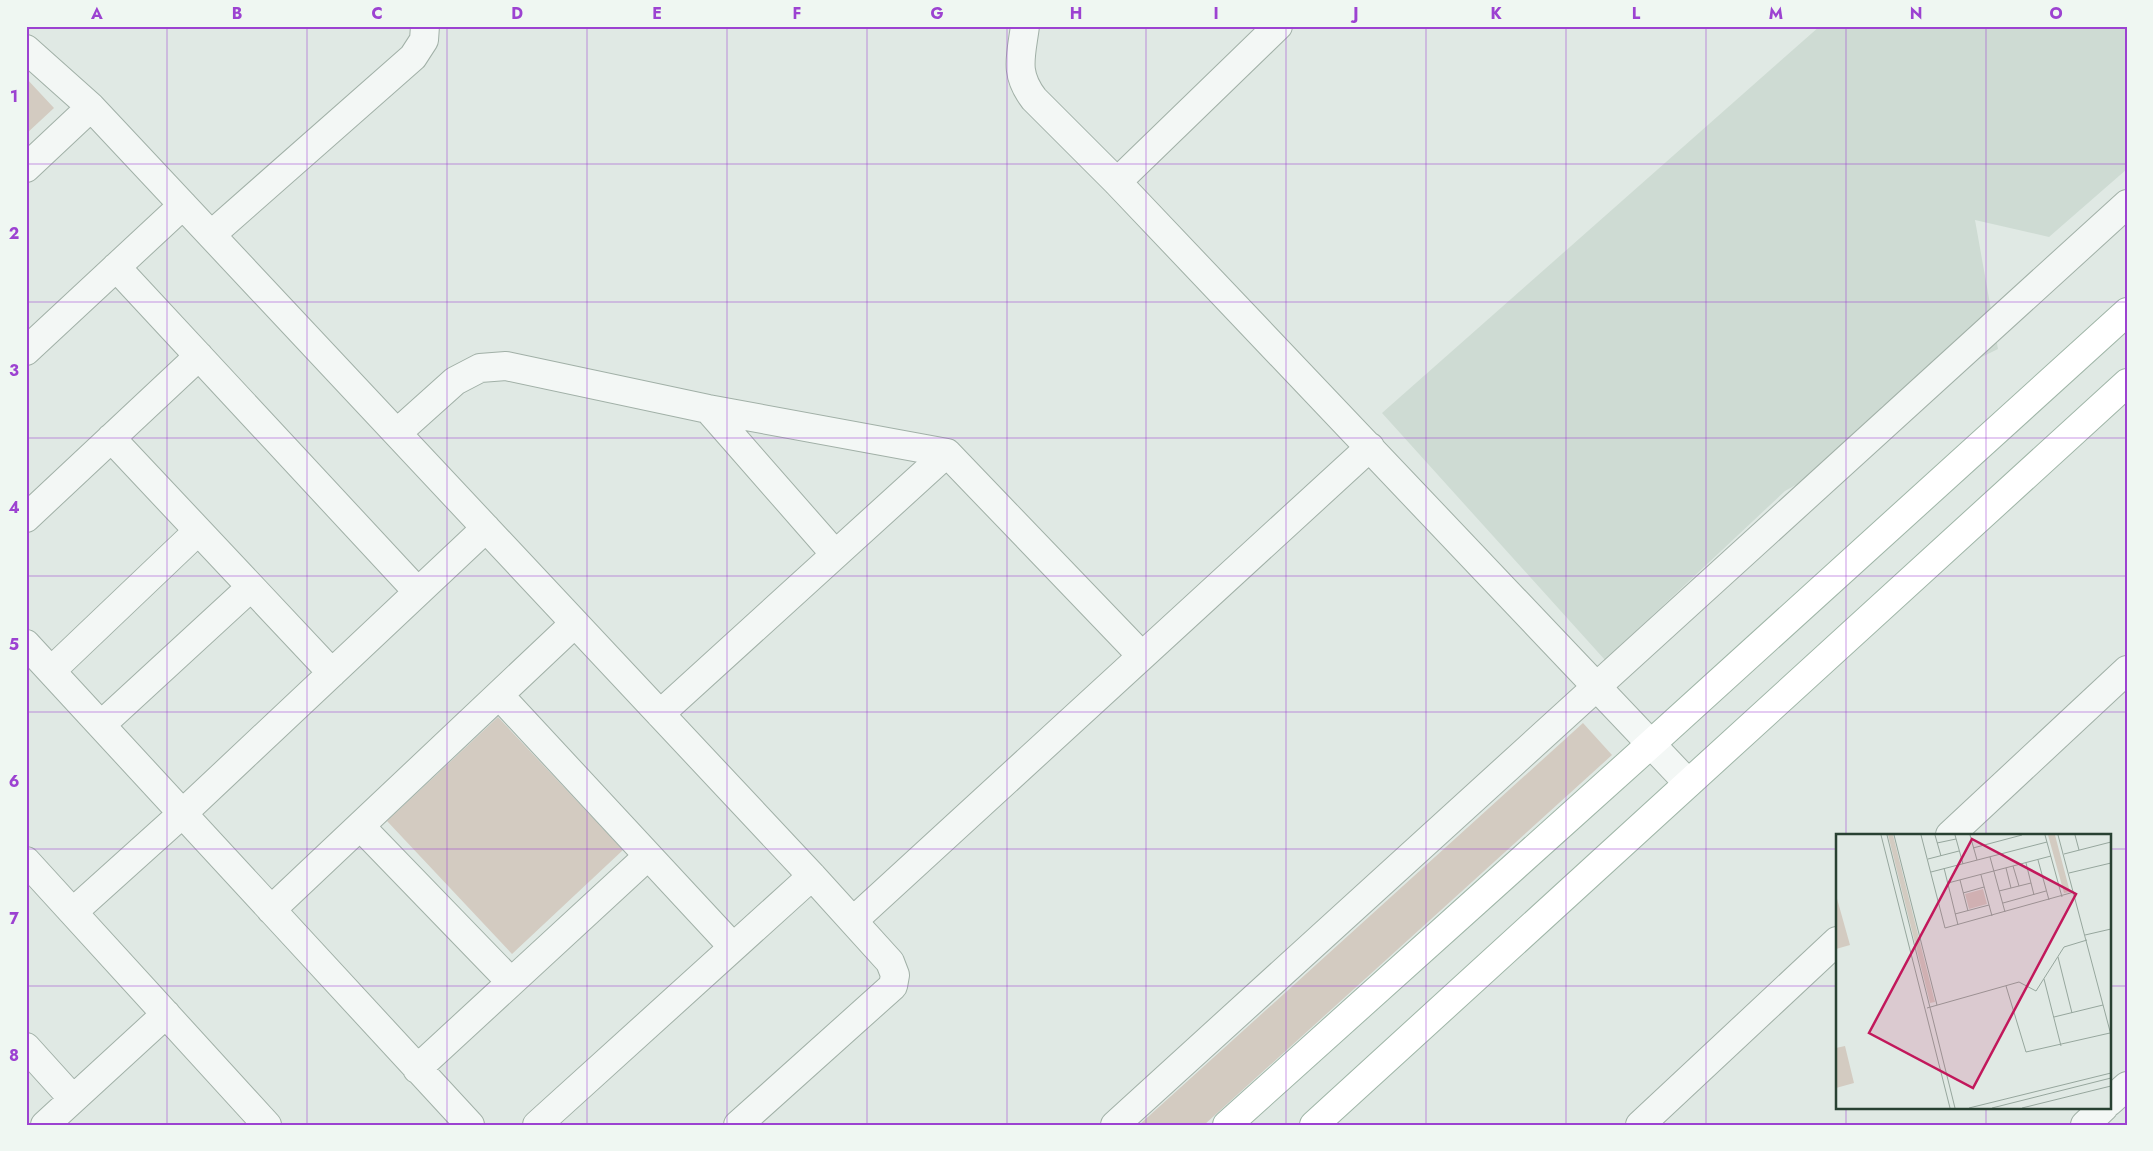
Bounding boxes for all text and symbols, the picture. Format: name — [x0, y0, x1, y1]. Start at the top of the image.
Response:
text: A — [90, 2, 103, 25]
text: B — [232, 2, 242, 25]
text: C — [371, 2, 383, 25]
text: D — [511, 2, 523, 25]
text: E — [652, 2, 662, 25]
text: F — [793, 2, 801, 25]
text: G — [930, 2, 944, 25]
text: H — [1070, 2, 1082, 25]
text: I — [1213, 2, 1219, 25]
text: J — [1350, 2, 1359, 25]
text: K — [1490, 2, 1502, 25]
text: L — [1632, 2, 1641, 25]
text: M — [1769, 2, 1783, 25]
text: N — [1910, 2, 1922, 25]
text: O — [2049, 2, 2063, 25]
text: 1 — [10, 85, 18, 108]
text: 2 — [9, 222, 19, 245]
text: 3 — [9, 359, 19, 382]
text: 4 — [8, 496, 20, 519]
text: 5 — [9, 633, 19, 656]
text: 6 — [9, 770, 19, 793]
inset map — [1836, 834, 2110, 1108]
text: 7 — [9, 907, 19, 930]
text: 8 — [9, 1044, 19, 1067]

